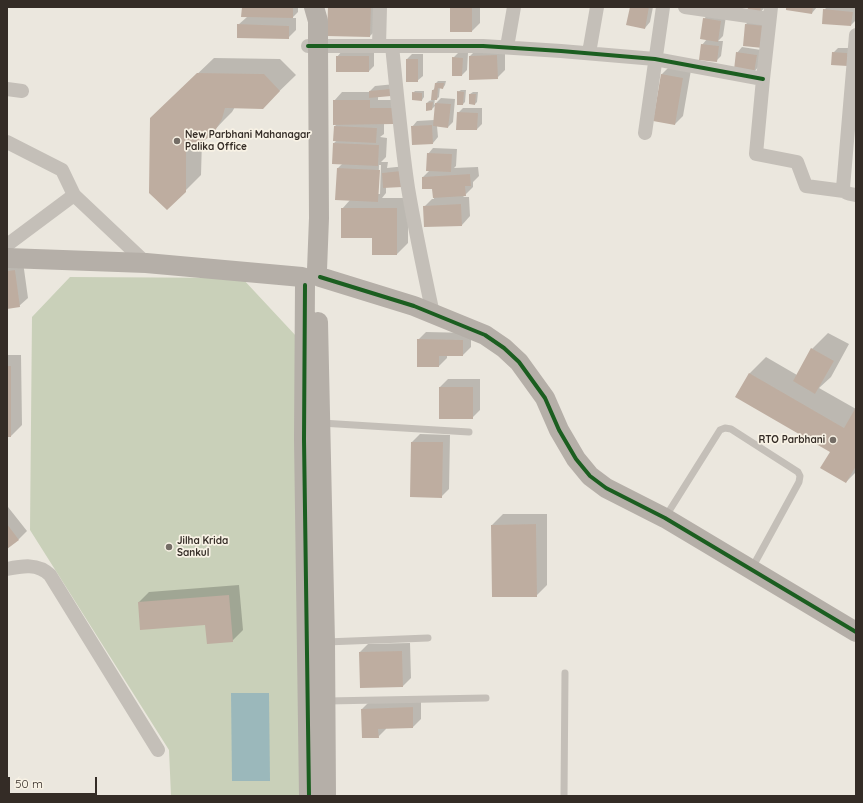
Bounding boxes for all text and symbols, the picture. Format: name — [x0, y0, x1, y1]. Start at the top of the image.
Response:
place label: New Parbhani Mahanagar Palika Office — [185, 129, 311, 152]
marker: New Parbhani Mahanagar Palika Office — [172, 136, 182, 146]
place label: RTO Parbhani — [758, 434, 825, 446]
marker: RTO Parbhani — [828, 435, 838, 445]
place label: Jilha Krida Sankul — [177, 535, 228, 558]
marker: Jilha Krida Sankul — [164, 542, 174, 552]
scale bar — [10, 769, 99, 795]
text: 50 m — [15, 776, 43, 791]

